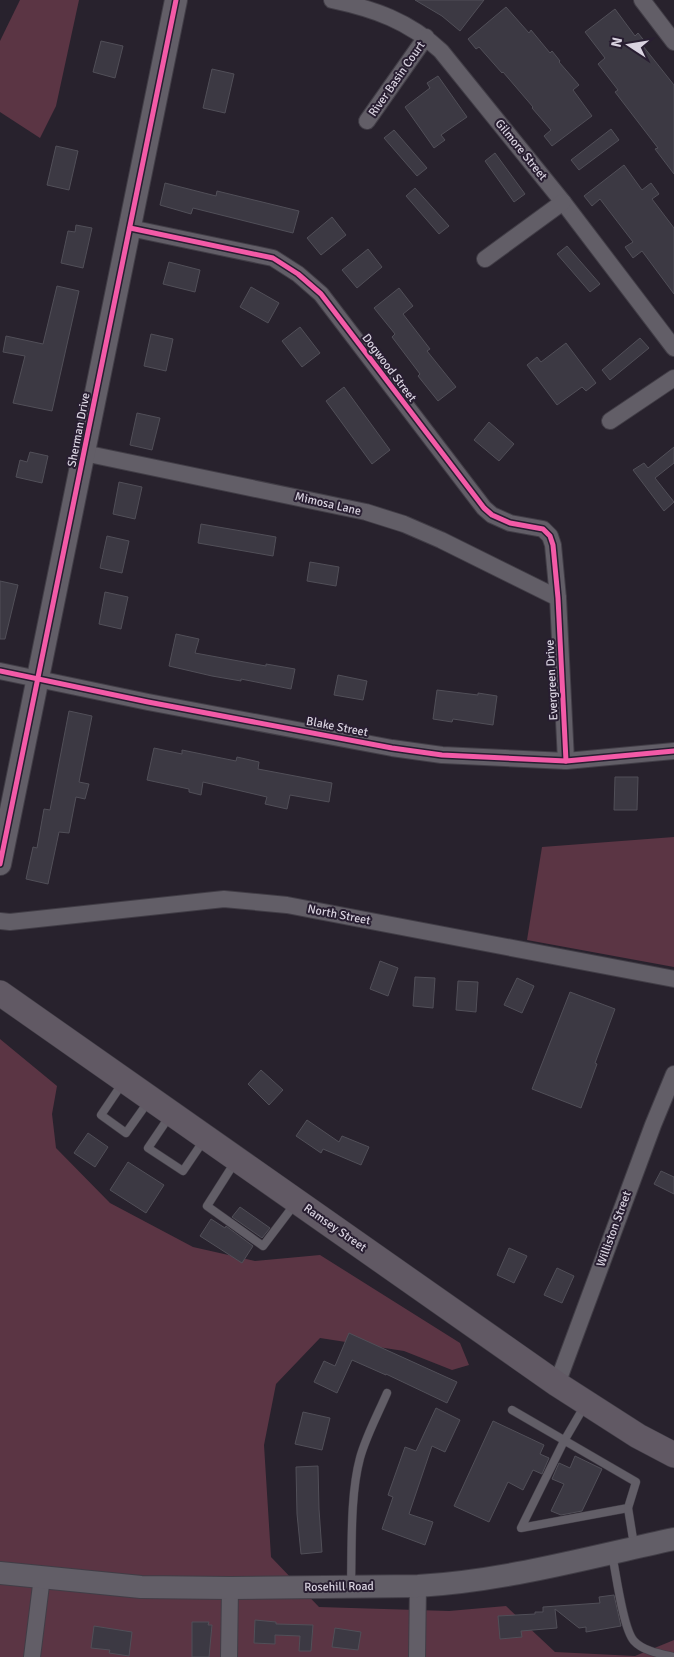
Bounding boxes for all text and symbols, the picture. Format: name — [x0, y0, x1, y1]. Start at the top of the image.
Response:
north arrow — [604, 20, 654, 70]
text: N — [607, 36, 626, 49]
street label: River Basin Court — [365, 38, 429, 120]
street label: Gilmore Street — [492, 116, 550, 184]
street label: Dogwood Street — [358, 331, 420, 405]
street label: Sherman Drive — [64, 392, 94, 468]
street label: Mimosa Lane — [293, 489, 363, 519]
street label: Evergreen Drive — [542, 639, 562, 721]
street label: Blake Street — [305, 714, 369, 740]
street label: North Street — [306, 902, 372, 928]
street label: Williston Street — [593, 1189, 635, 1269]
street label: Ramsey Street — [301, 1201, 369, 1255]
street label: Rosehill Road — [304, 1579, 374, 1595]

